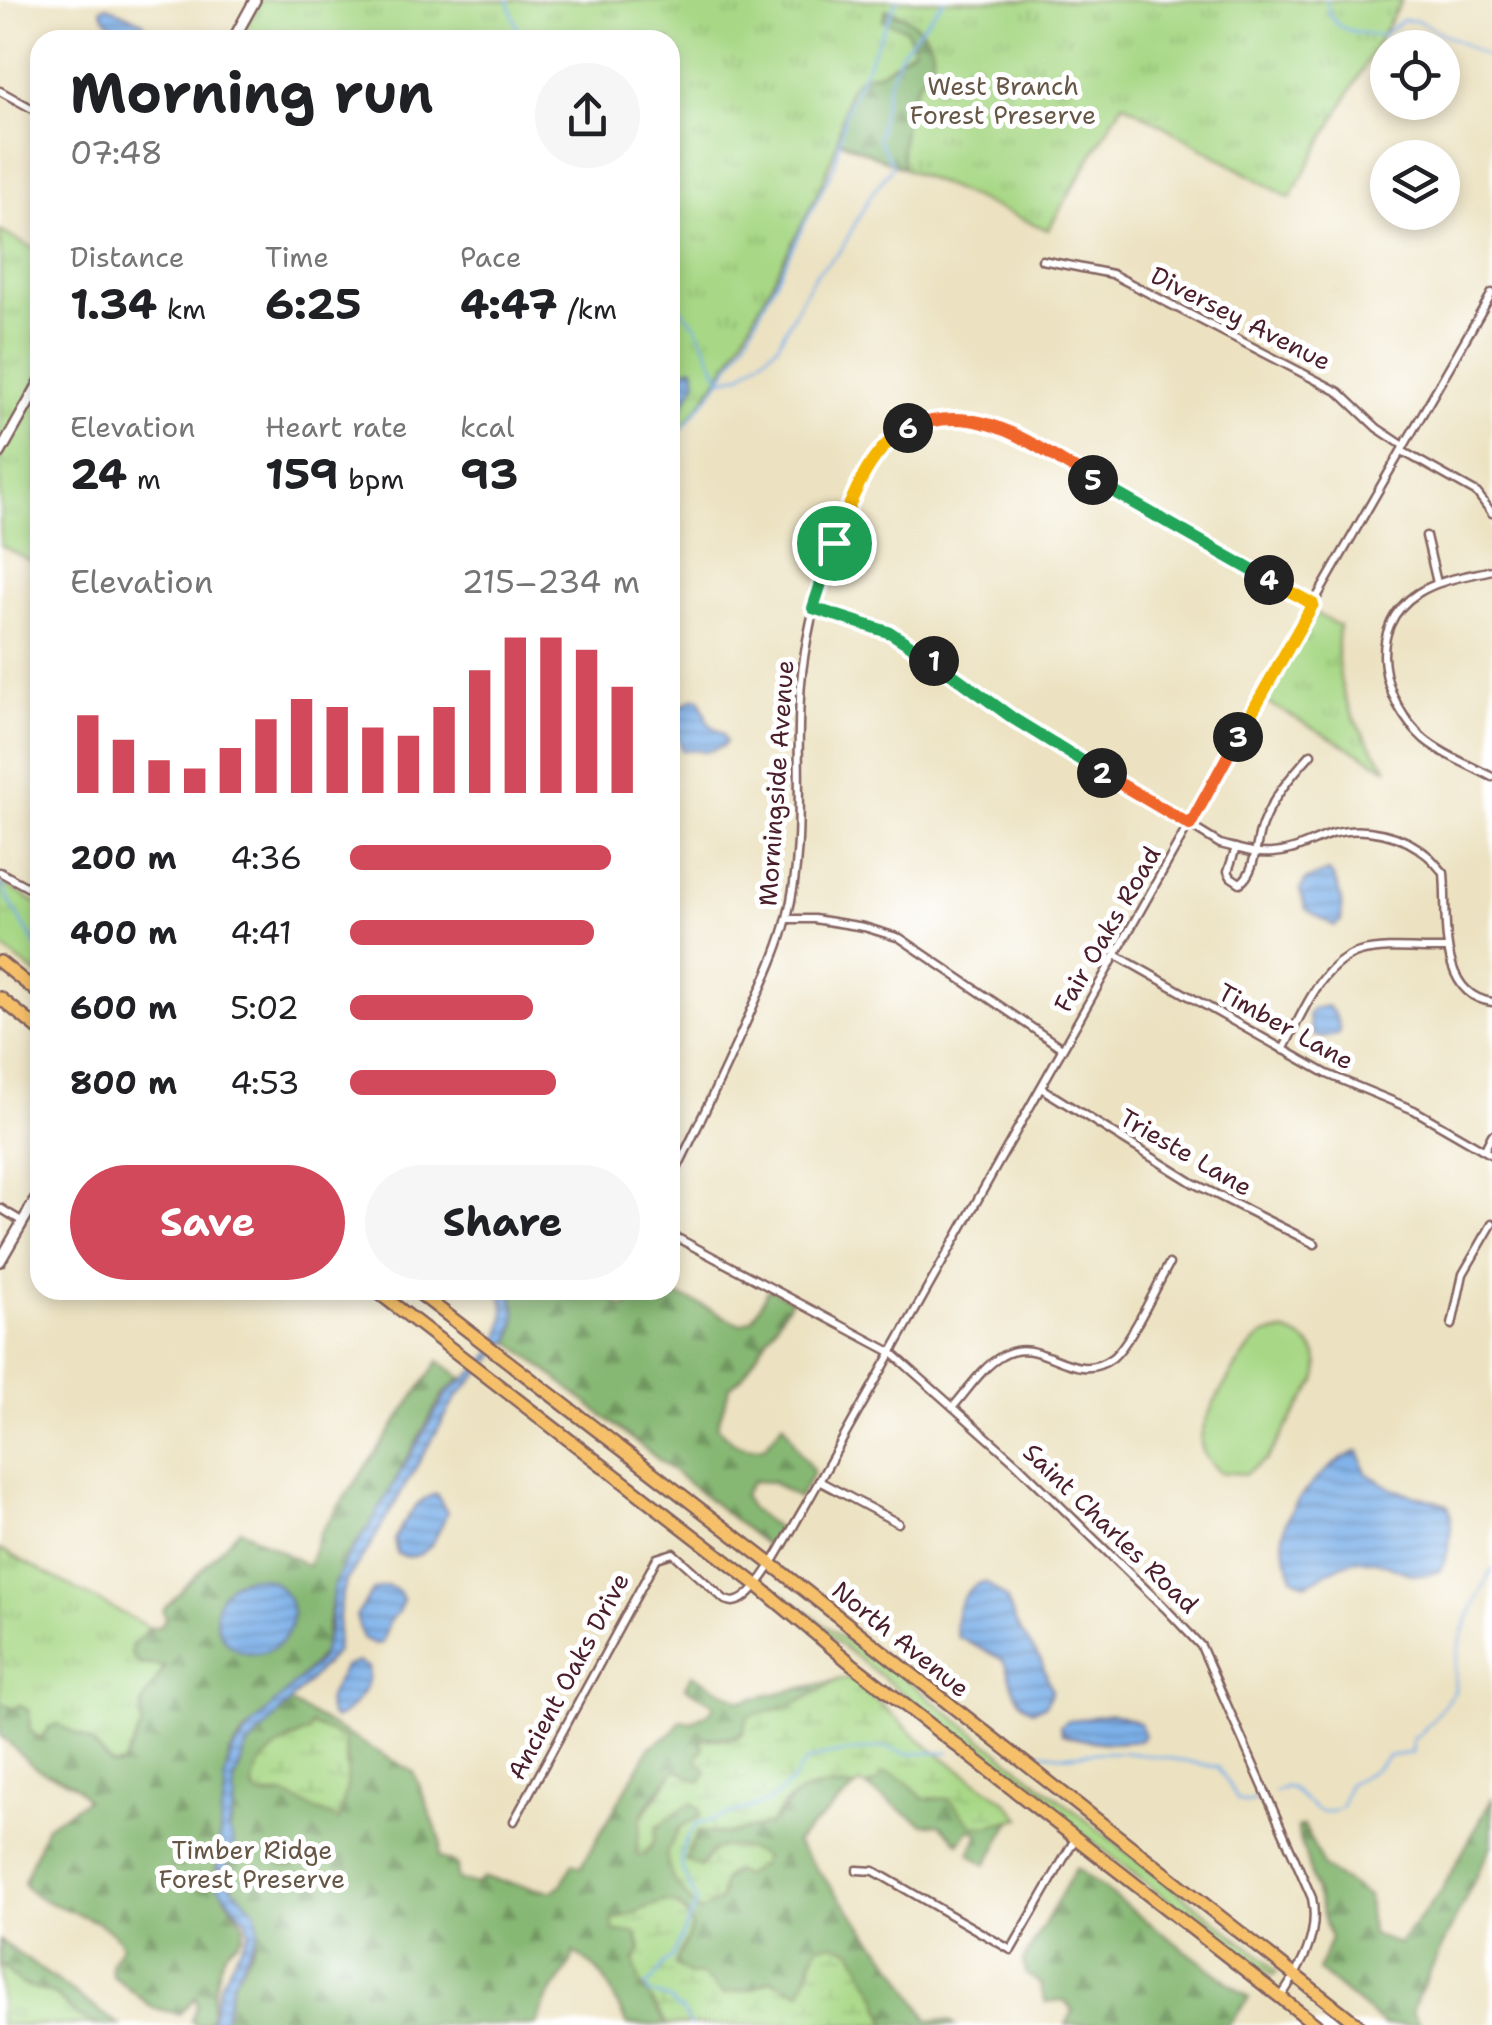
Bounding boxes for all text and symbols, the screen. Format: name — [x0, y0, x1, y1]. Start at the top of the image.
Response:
map controls — [1370, 30, 1460, 230]
button: locate — [1370, 30, 1460, 120]
text: Morning run — [70, 56, 434, 130]
button: share — [535, 63, 640, 168]
park label: West Branch Forest Preserve — [910, 69, 1096, 132]
text: 07:48 — [70, 131, 163, 174]
button: layers — [1370, 140, 1460, 230]
text: Distance — [70, 238, 185, 276]
text: Time — [265, 238, 329, 276]
text: Pace — [460, 238, 522, 276]
street label: Diversey Avenue — [1145, 258, 1337, 378]
text: 1.34 — [70, 276, 157, 332]
text: 6:25 — [265, 276, 362, 332]
text: 4:47 — [460, 276, 558, 332]
text: km — [157, 290, 206, 328]
text: /km — [558, 290, 617, 328]
pin: 6 — [883, 403, 933, 453]
text: Elevation — [70, 408, 195, 446]
text: Heart rate — [265, 408, 408, 446]
text: kcal — [460, 408, 514, 446]
text: 6 — [898, 409, 918, 447]
text: 24 — [70, 446, 127, 502]
text: 159 — [265, 446, 339, 502]
text: 93 — [460, 446, 518, 502]
pin: 5 — [1068, 455, 1118, 505]
text: m — [127, 460, 161, 498]
text: bpm — [339, 460, 405, 498]
text: 5 — [1084, 461, 1102, 499]
pin — [792, 501, 877, 586]
icon: arrive — [807, 516, 862, 571]
pin: 4 — [1244, 555, 1294, 605]
text: Elevation — [70, 560, 213, 603]
text: 215–234 m — [461, 560, 640, 603]
text: 4 — [1259, 561, 1279, 599]
pin: 1 — [909, 636, 959, 686]
text: 1 — [928, 642, 940, 680]
street label: Morningside Avenue — [750, 659, 802, 907]
pin: 3 — [1213, 712, 1263, 762]
text: 3 — [1228, 718, 1248, 756]
pin: 2 — [1077, 748, 1127, 798]
text: 2 — [1092, 754, 1112, 792]
text: 200 m — [70, 836, 177, 879]
text: 4:36 — [230, 836, 302, 879]
street label: Fair Oaks Road — [1046, 840, 1168, 1018]
text: 400 m — [70, 911, 177, 954]
text: 4:41 — [230, 911, 292, 954]
street label: Timber Lane — [1212, 975, 1360, 1077]
text: 600 m — [70, 986, 177, 1029]
text: 5:02 — [230, 986, 299, 1029]
text: 800 m — [70, 1061, 177, 1104]
text: 4:53 — [230, 1061, 300, 1104]
street label: Trieste Lane — [1114, 1100, 1258, 1204]
button: Save — [70, 1165, 345, 1280]
button: Share — [365, 1165, 640, 1280]
street label: Saint Charles Road — [1016, 1435, 1206, 1621]
street label: Ancient Oaks Drive — [499, 1567, 637, 1785]
street label: North Avenue — [825, 1573, 977, 1705]
park label: Timber Ridge Forest Preserve — [159, 1833, 345, 1896]

